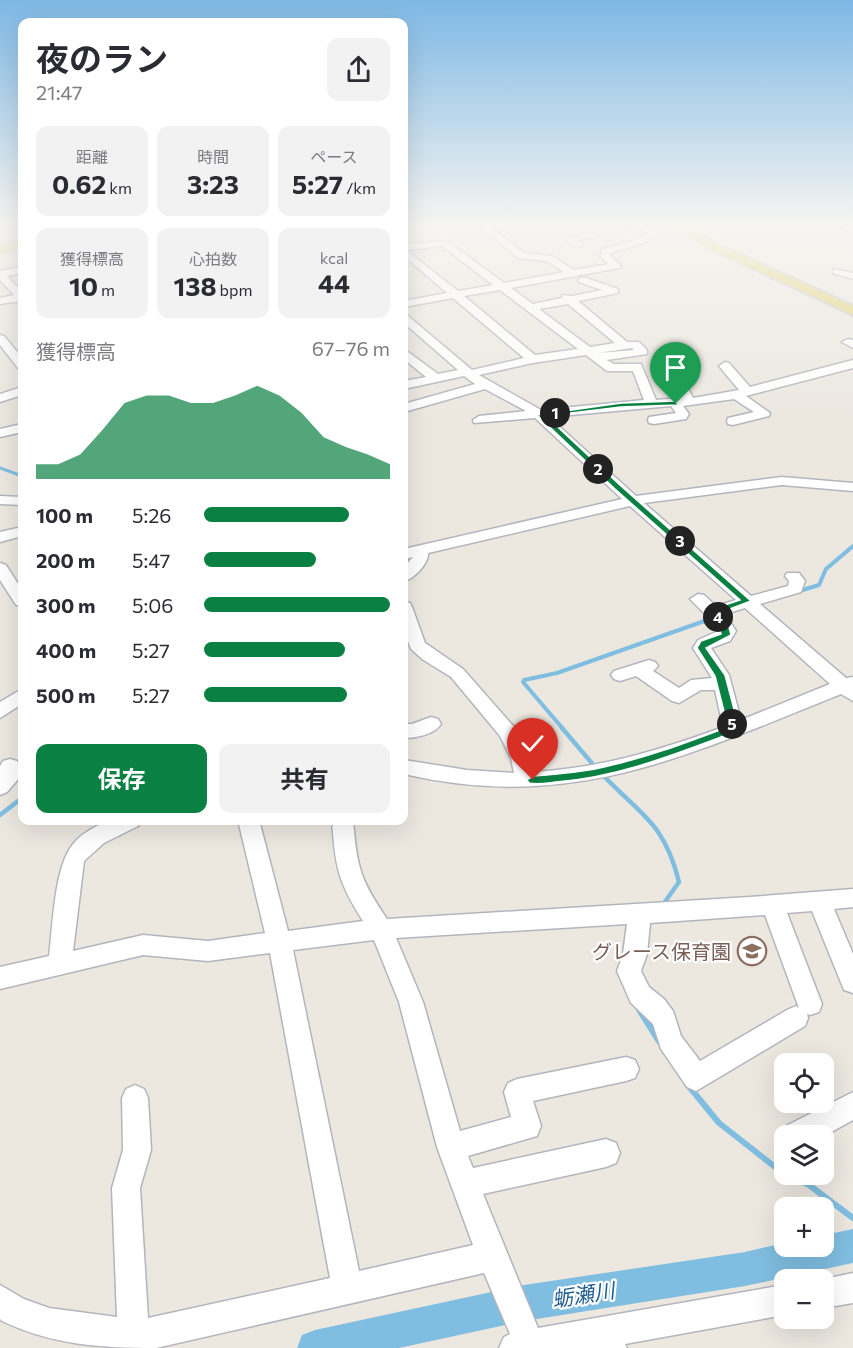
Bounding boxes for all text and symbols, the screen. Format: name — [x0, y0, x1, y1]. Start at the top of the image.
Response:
text: 夜のラン — [36, 37, 168, 78]
button: share — [327, 38, 390, 101]
text: 21:47 — [36, 80, 83, 104]
text: 距離 — [76, 147, 108, 166]
text: 時間 — [197, 147, 229, 166]
text: ペース — [310, 147, 358, 166]
text: 0.62 — [52, 168, 106, 199]
text: 3:23 — [187, 168, 239, 199]
text: 5:27 — [292, 168, 343, 199]
text: km — [106, 178, 132, 197]
text: /km — [343, 178, 376, 197]
text: kcal — [320, 248, 348, 267]
text: 獲得標高 — [60, 249, 124, 268]
text: 心拍数 — [189, 249, 237, 268]
text: 44 — [318, 267, 350, 298]
text: 10 — [69, 270, 98, 301]
text: 138 — [174, 270, 217, 301]
text: m — [98, 280, 115, 299]
text: bpm — [217, 280, 252, 299]
text: 67–76 m — [312, 336, 390, 360]
text: 獲得標高 — [36, 339, 116, 363]
pin — [650, 342, 701, 404]
icon: arrive — [659, 351, 692, 384]
pin: 1 — [540, 398, 570, 428]
text: 1 — [551, 403, 559, 422]
pin: 2 — [583, 454, 613, 484]
text: 2 — [593, 459, 603, 478]
text: 100 m — [36, 503, 93, 527]
text: 5:26 — [132, 503, 171, 527]
pin: 3 — [665, 526, 695, 556]
text: 3 — [675, 531, 685, 550]
text: 200 m — [36, 548, 95, 572]
text: 5:47 — [132, 548, 170, 572]
text: 300 m — [36, 593, 96, 617]
text: 5:06 — [132, 593, 173, 617]
pin: 4 — [703, 602, 733, 632]
text: 4 — [713, 607, 723, 626]
text: 400 m — [36, 638, 96, 662]
text: 5:27 — [132, 638, 170, 662]
text: 500 m — [36, 683, 96, 707]
text: 5:27 — [132, 683, 170, 707]
pin: 5 — [717, 709, 747, 739]
text: 5 — [727, 714, 737, 733]
pin — [507, 718, 558, 780]
icon: check — [516, 727, 549, 760]
button: 保存 — [36, 744, 207, 813]
button: 共有 — [219, 744, 390, 813]
school or university icon: グレース保育園 — [736, 935, 768, 967]
place label: グレース保育園 — [592, 939, 731, 963]
map controls — [774, 1053, 834, 1329]
button: locate — [774, 1053, 834, 1113]
button: layers — [774, 1125, 834, 1185]
button: + — [774, 1197, 834, 1257]
button: − — [774, 1269, 834, 1329]
water label: 蛎瀬川 — [550, 1276, 618, 1311]

